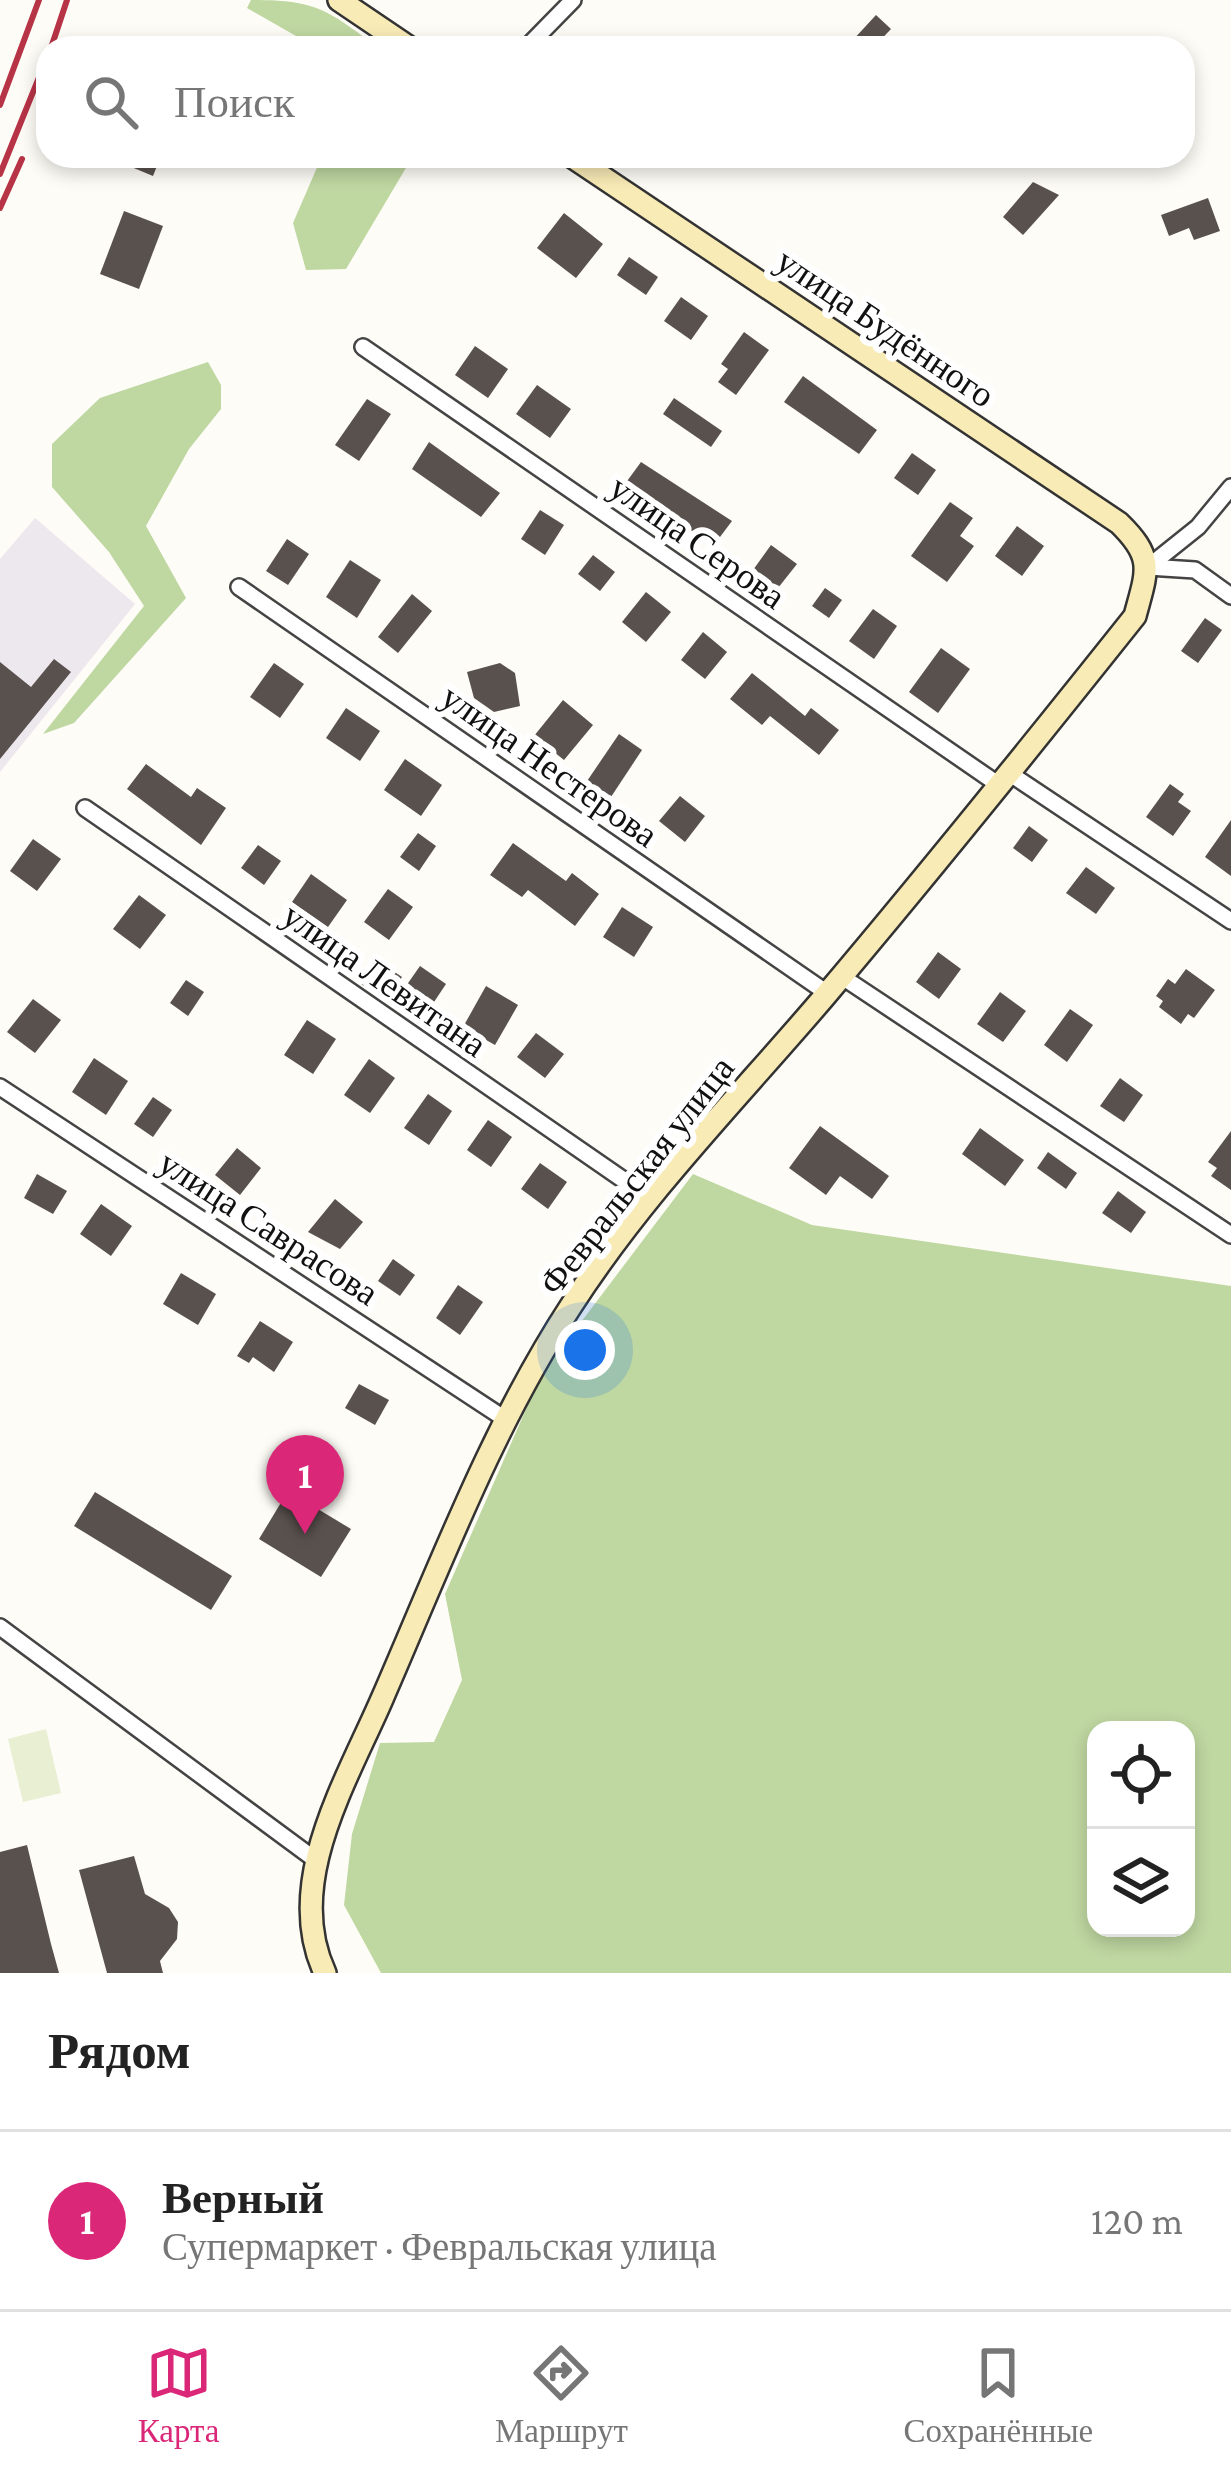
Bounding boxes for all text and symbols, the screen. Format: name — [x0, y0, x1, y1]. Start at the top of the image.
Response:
search box — [36, 36, 1195, 168]
icon: search — [78, 69, 144, 135]
text: Поиск — [174, 77, 295, 127]
street label: улица Будённого — [769, 240, 1002, 415]
street label: улица Серова — [602, 467, 793, 617]
street label: улица Нестерова — [434, 676, 665, 855]
street label: улица Левитана — [275, 895, 494, 1065]
street label: Февральская улица — [531, 1049, 742, 1303]
street label: улица Саврасова — [151, 1142, 385, 1314]
your location — [555, 1320, 615, 1380]
pin: 1 — [266, 1435, 344, 1534]
map controls — [1087, 1721, 1195, 1937]
button: locate — [1087, 1721, 1195, 1829]
button: layers — [1087, 1829, 1195, 1937]
text: Рядом — [48, 2022, 191, 2079]
text: Верный — [162, 2173, 324, 2223]
text: 1 — [80, 2199, 94, 2242]
text: 120 m — [1091, 2199, 1183, 2242]
text: Супермаркет · Февральская улица — [162, 2225, 717, 2268]
tab: Карта — [138, 2340, 220, 2450]
tab: Маршрут — [495, 2340, 628, 2450]
tab: Сохранённые — [903, 2340, 1093, 2450]

